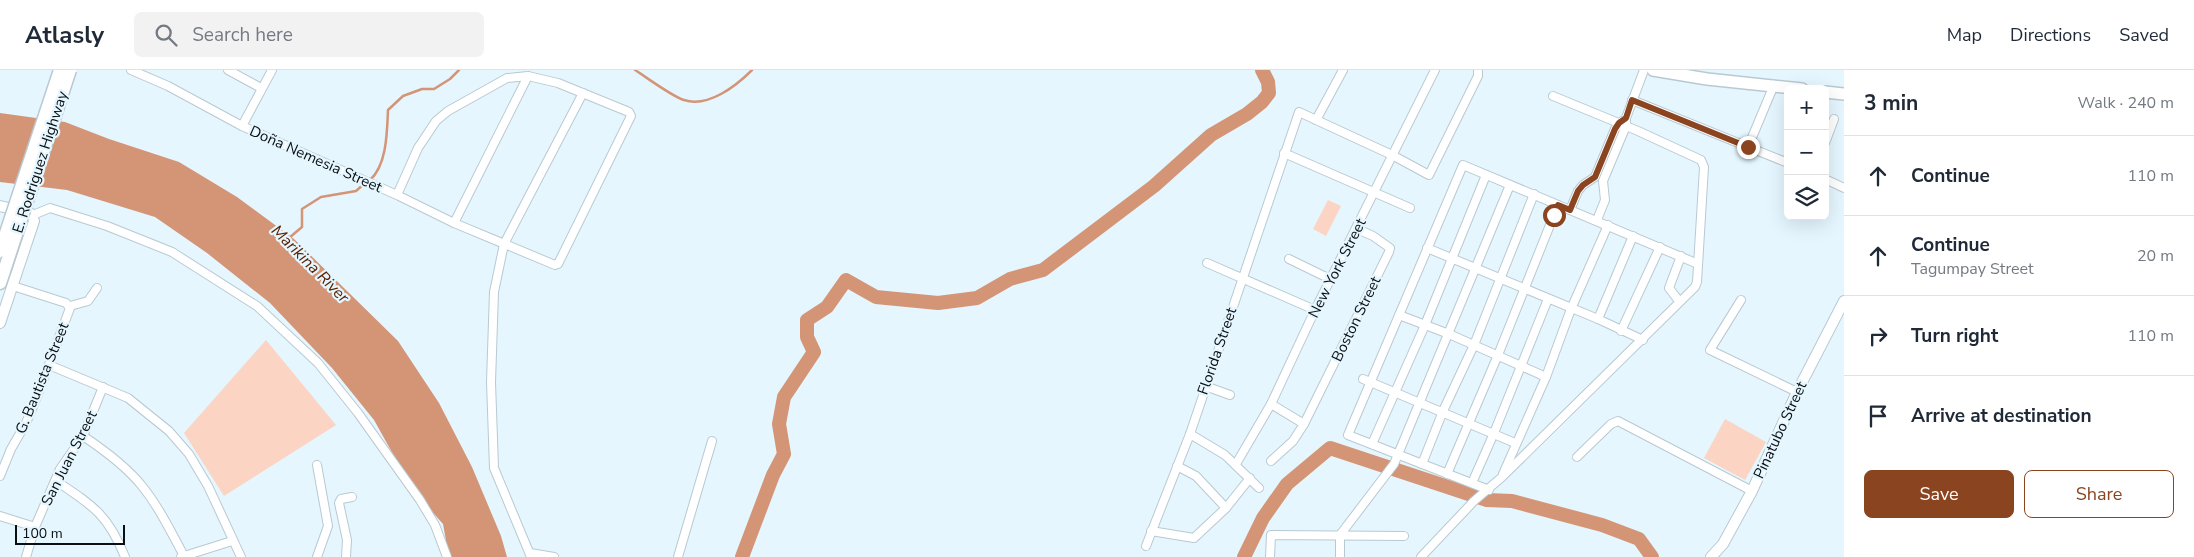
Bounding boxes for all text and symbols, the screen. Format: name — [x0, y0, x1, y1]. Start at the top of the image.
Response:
search box — [134, 12, 484, 57]
text: Atlasly — [25, 19, 104, 51]
icon: search — [152, 21, 180, 49]
text: Search here — [192, 22, 293, 48]
text: Map — [1947, 23, 1982, 47]
text: Directions — [2010, 23, 2091, 47]
text: Saved — [2119, 23, 2169, 47]
map controls — [1784, 85, 1829, 220]
button: + — [1784, 85, 1829, 130]
street label: E. Rodriguez Highway — [8, 88, 72, 236]
text: 3 min — [1864, 89, 1918, 117]
text: Walk · 240 m — [2078, 92, 2174, 114]
street label: Doña Nemesia Street — [247, 121, 386, 198]
button: − — [1784, 130, 1829, 175]
route end — [1737, 136, 1760, 159]
icon: ahead — [1864, 162, 1892, 190]
text: Continue — [1911, 163, 1990, 189]
text: 110 m — [2127, 165, 2174, 187]
button: layers — [1784, 175, 1829, 220]
route start — [1543, 204, 1566, 227]
street label: New York Street — [1303, 214, 1371, 321]
water label: Marikina River — [266, 220, 355, 309]
text: Continue — [1911, 232, 1990, 258]
icon: ahead — [1864, 242, 1892, 270]
text: 20 m — [2137, 245, 2174, 267]
text: Tagumpay Street — [1911, 258, 2034, 280]
street label: Boston Street — [1327, 272, 1386, 365]
street label: Florida Street — [1193, 304, 1242, 397]
street label: G. Bautista Street — [11, 319, 74, 437]
icon: right — [1864, 322, 1892, 350]
text: Turn right — [1911, 323, 1998, 349]
text: 110 m — [2127, 325, 2174, 347]
street label: Pinatubo Street — [1749, 378, 1812, 482]
icon: arrive — [1864, 402, 1892, 430]
text: Arrive at destination — [1911, 403, 2092, 429]
street label: San Juan Street — [36, 406, 102, 509]
button: Save — [1864, 470, 2014, 518]
button: Share — [2024, 470, 2174, 518]
scale bar — [15, 522, 125, 545]
text: 100 m — [22, 524, 63, 543]

